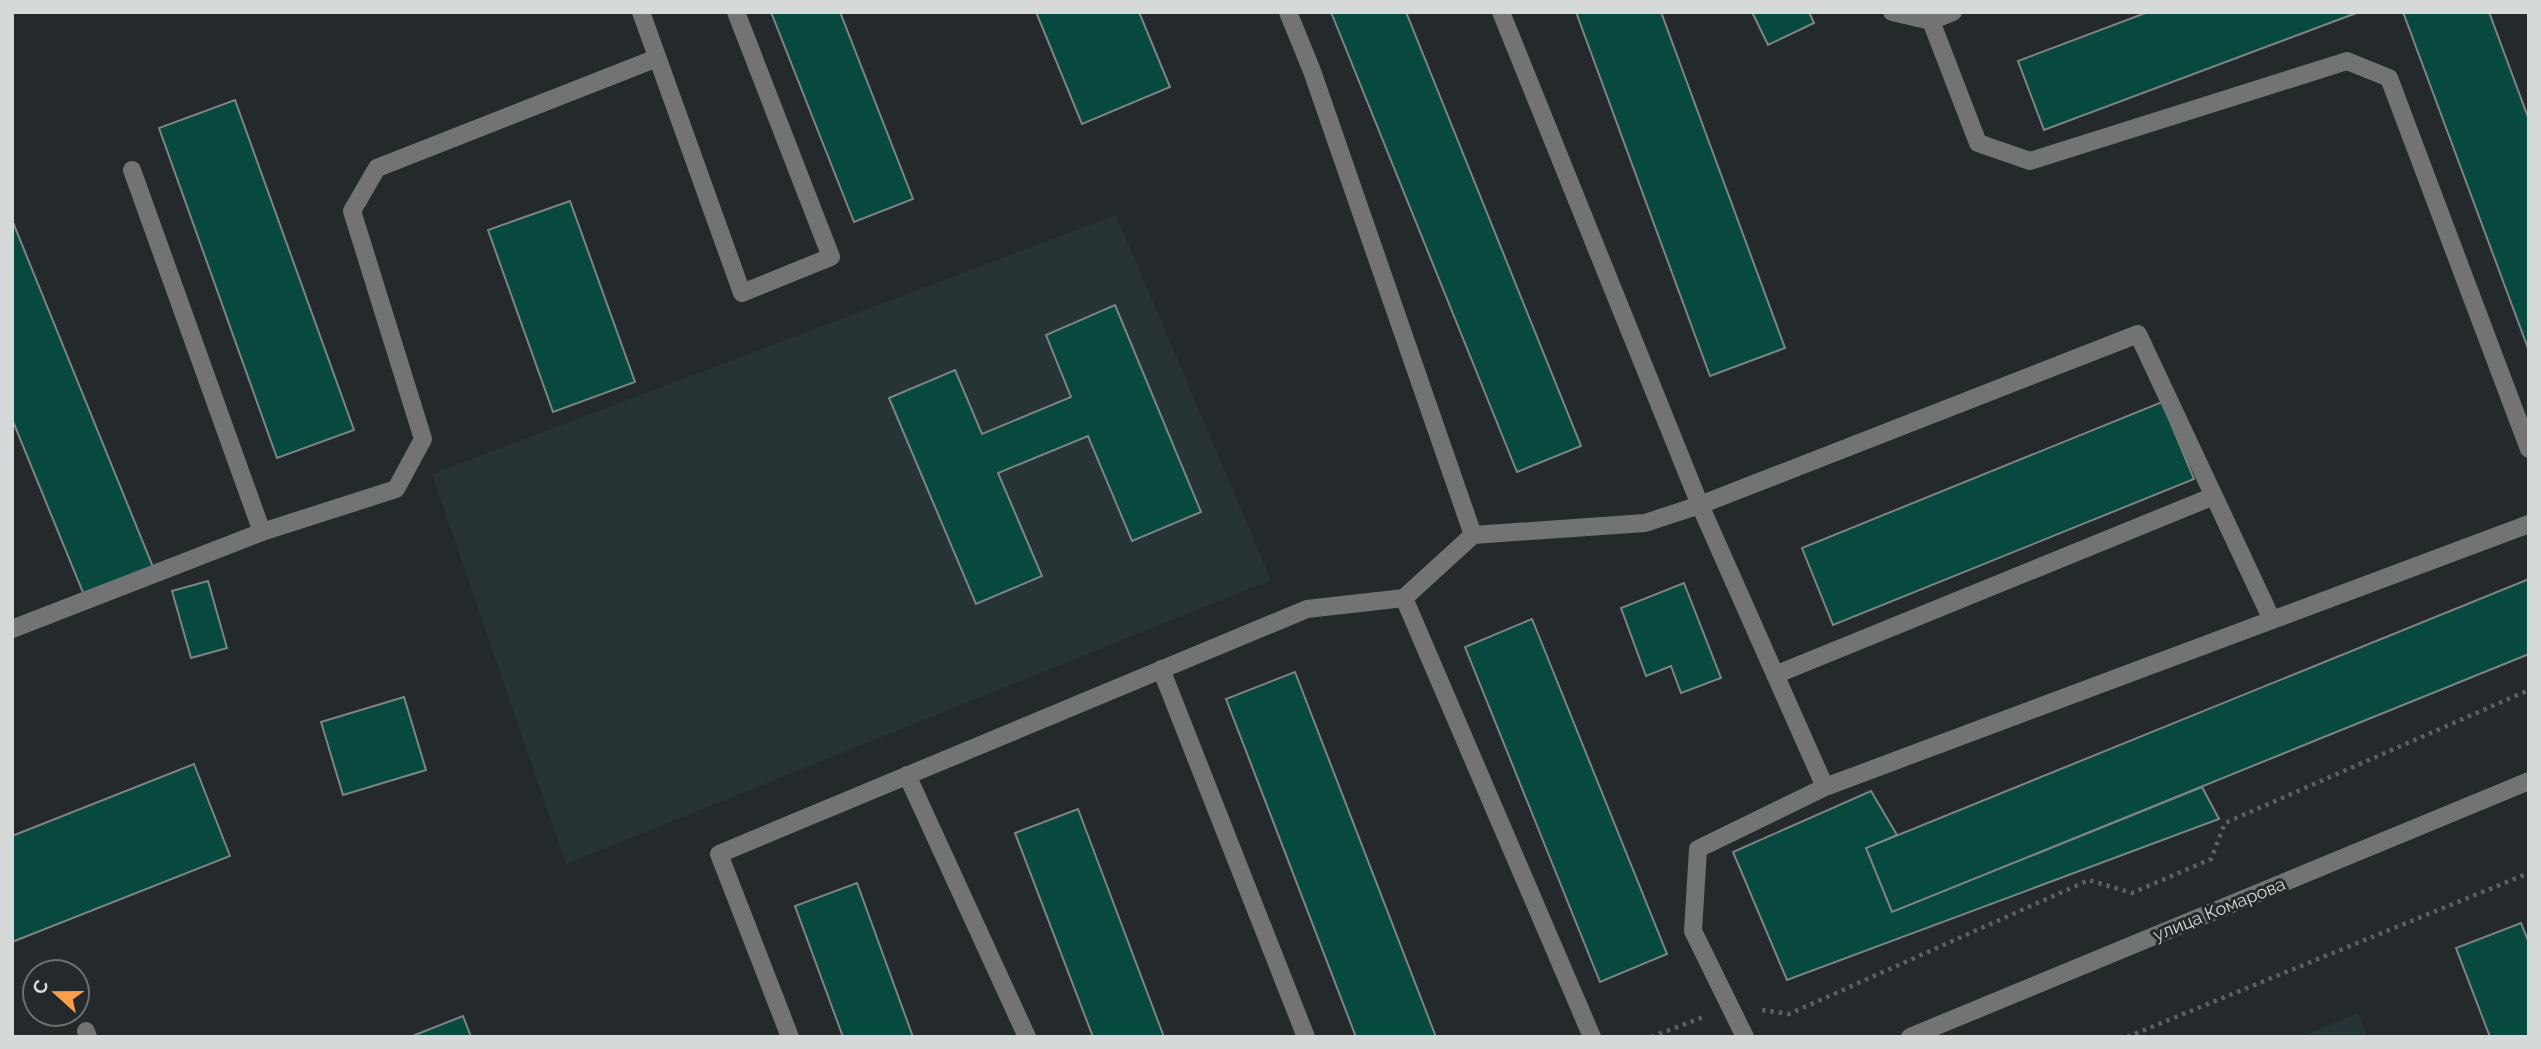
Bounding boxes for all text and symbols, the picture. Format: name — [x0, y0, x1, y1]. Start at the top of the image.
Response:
street label: улица Комарова — [2150, 873, 2288, 945]
north arrow — [21, 958, 91, 1028]
text: С — [28, 977, 53, 997]

